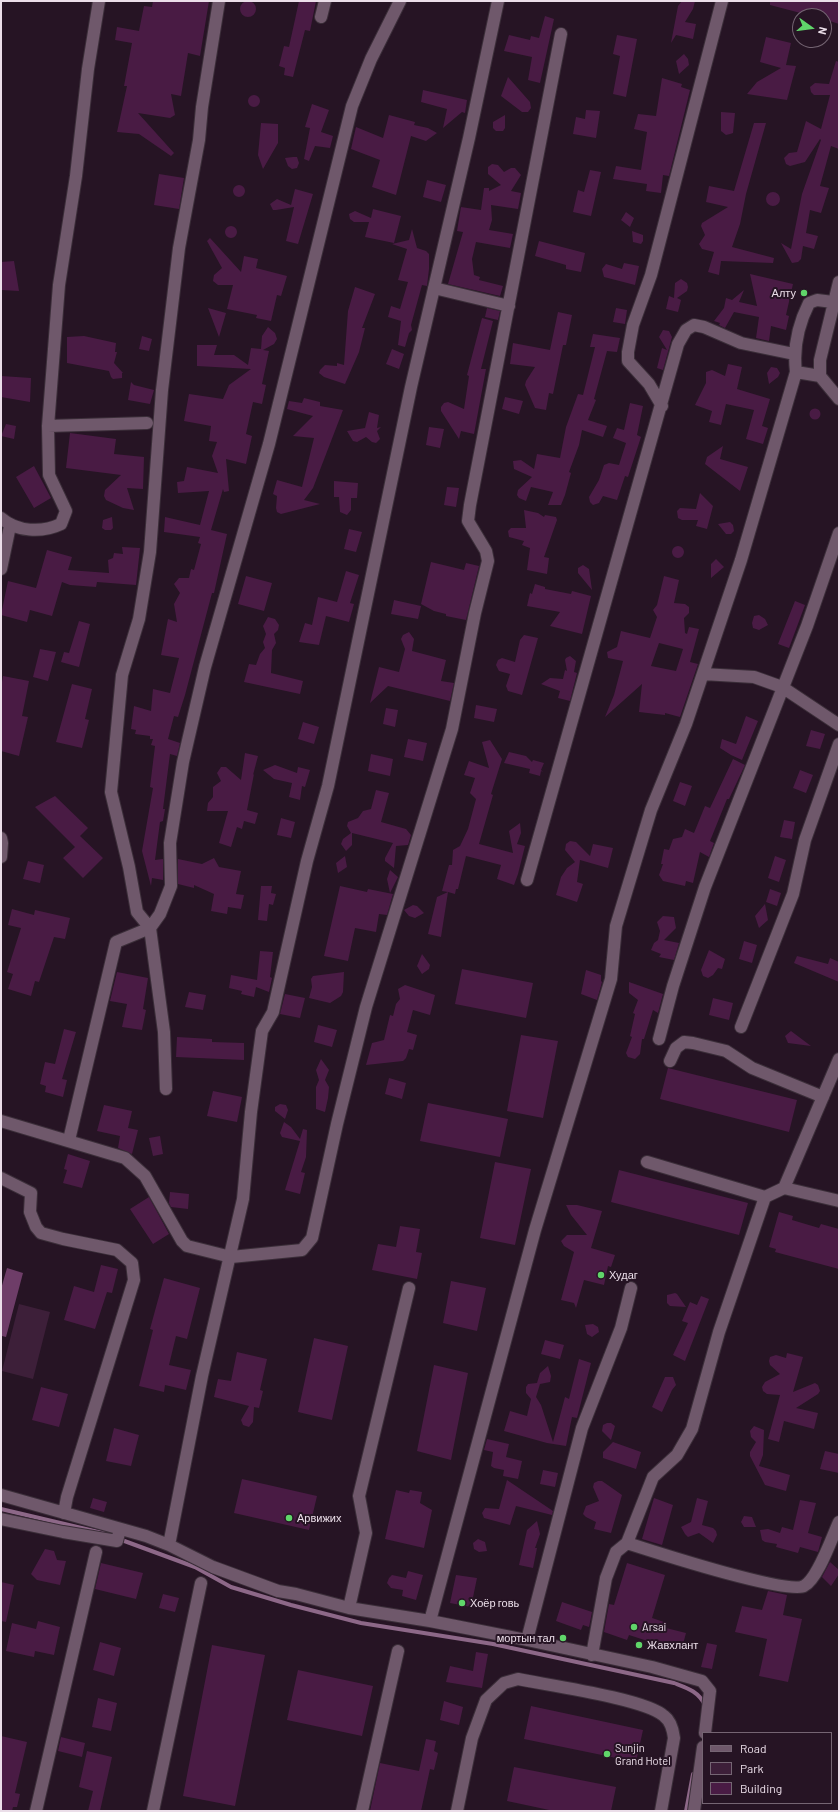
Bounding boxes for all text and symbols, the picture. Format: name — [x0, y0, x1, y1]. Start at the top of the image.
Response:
north arrow — [792, 8, 832, 48]
text: N — [816, 26, 830, 36]
place label: Алту — [771, 286, 796, 300]
marker: Алту — [799, 288, 809, 298]
place label: Худаг — [609, 1268, 638, 1282]
marker: Худаг — [596, 1270, 606, 1280]
place label: Арвижих — [297, 1511, 344, 1525]
marker: Арвижих — [284, 1513, 294, 1523]
place label: Хоёр говь — [470, 1596, 521, 1610]
marker: Хоёр говь — [457, 1598, 467, 1608]
place label: Arsai — [642, 1620, 666, 1634]
marker: Arsai — [629, 1622, 639, 1632]
place label: мортын тал — [493, 1631, 555, 1645]
marker: мортын тал — [558, 1633, 568, 1643]
place label: Жавхлант — [647, 1638, 700, 1652]
marker: Жавхлант — [634, 1640, 644, 1650]
legend — [702, 1732, 832, 1804]
place label: Sunjin Grand Hotel — [615, 1741, 671, 1767]
text: Road — [740, 1741, 767, 1755]
marker: Sunjin Grand Hotel — [602, 1749, 612, 1759]
text: Park — [740, 1761, 764, 1775]
text: Building — [740, 1781, 782, 1795]

